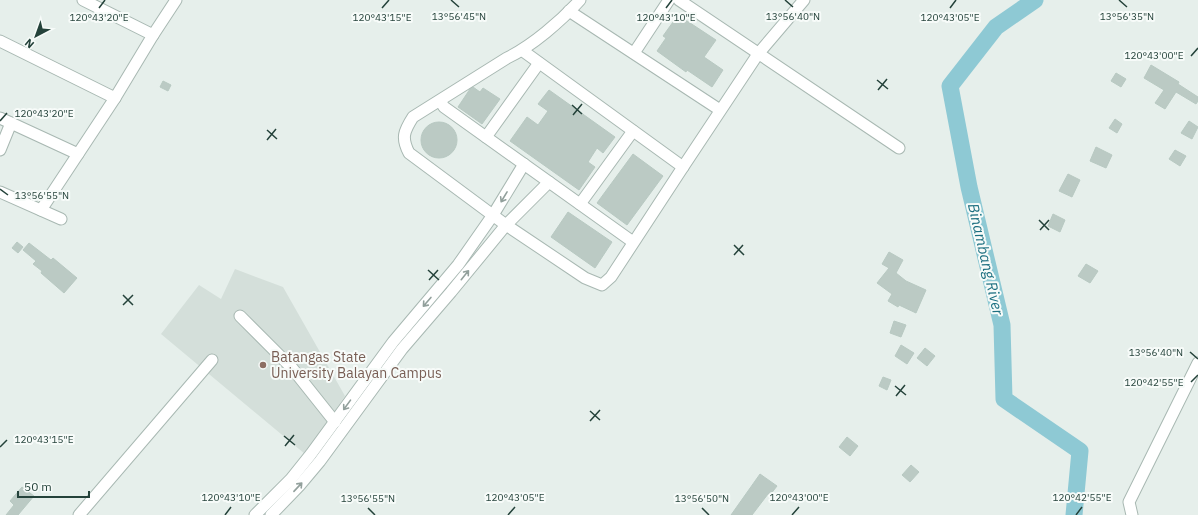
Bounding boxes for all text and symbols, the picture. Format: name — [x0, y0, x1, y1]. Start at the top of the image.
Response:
text: 13°56'45"N — [432, 10, 486, 23]
text: 13°56'40"N — [766, 10, 820, 23]
text: 13°56'35"N — [1100, 10, 1154, 23]
text: 120°43'20"E — [69, 11, 129, 24]
text: 120°43'15"E — [352, 11, 412, 24]
text: 120°43'10"E — [636, 11, 696, 24]
text: 120°43'05"E — [920, 11, 980, 24]
north arrow — [16, 16, 56, 56]
text: N — [22, 36, 37, 51]
text: 120°43'00"E — [1124, 49, 1184, 62]
text: 120°43'20"E — [14, 107, 74, 120]
text: 13°56'55"N — [15, 189, 69, 202]
one-way arrow — [499, 191, 507, 203]
water label: Binambang River — [964, 201, 1008, 317]
one-way arrow — [460, 270, 469, 281]
one-way arrow — [422, 297, 432, 307]
text: 13°56'40"N — [1129, 346, 1183, 359]
place label: Batangas State University Balayan Campus — [271, 348, 442, 382]
marker: Batangas State University Balayan Campus — [258, 360, 268, 370]
text: 120°42'55"E — [1124, 376, 1184, 389]
one-way arrow — [343, 399, 351, 410]
text: 120°43'15"E — [14, 433, 74, 446]
scale bar — [18, 473, 89, 499]
text: 50 m — [24, 479, 52, 494]
one-way arrow — [293, 482, 303, 492]
text: 120°43'10"E — [201, 491, 261, 504]
text: 120°43'05"E — [485, 491, 545, 504]
text: 120°43'00"E — [769, 491, 829, 504]
text: 120°42'55"E — [1052, 491, 1112, 504]
text: 13°56'55"N — [341, 492, 395, 505]
text: 13°56'50"N — [675, 492, 729, 505]

